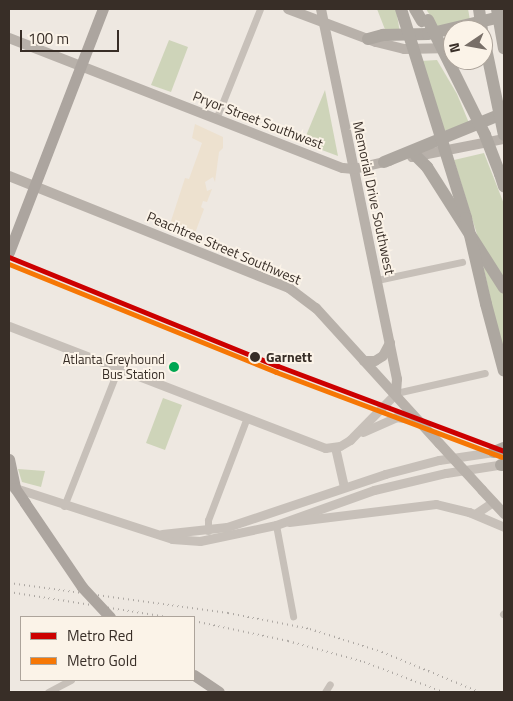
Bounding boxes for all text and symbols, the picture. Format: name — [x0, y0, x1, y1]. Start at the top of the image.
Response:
scale bar — [22, 20, 121, 52]
north arrow — [443, 20, 493, 70]
text: 100 m — [28, 27, 69, 50]
text: N — [443, 41, 465, 55]
street label: Pryor Street Southwest — [191, 87, 325, 153]
street label: Memorial Drive Southwest — [349, 120, 399, 276]
street label: Peachtree Street Southwest — [144, 208, 304, 288]
place label: Garnett — [266, 349, 312, 365]
marker: Garnett — [248, 350, 262, 364]
place label: Atlanta Greyhound Bus Station — [63, 352, 165, 383]
marker: Atlanta Greyhound Bus Station — [169, 362, 179, 372]
legend — [20, 616, 195, 681]
text: Metro Red — [67, 624, 133, 647]
text: Metro Gold — [67, 649, 137, 672]

